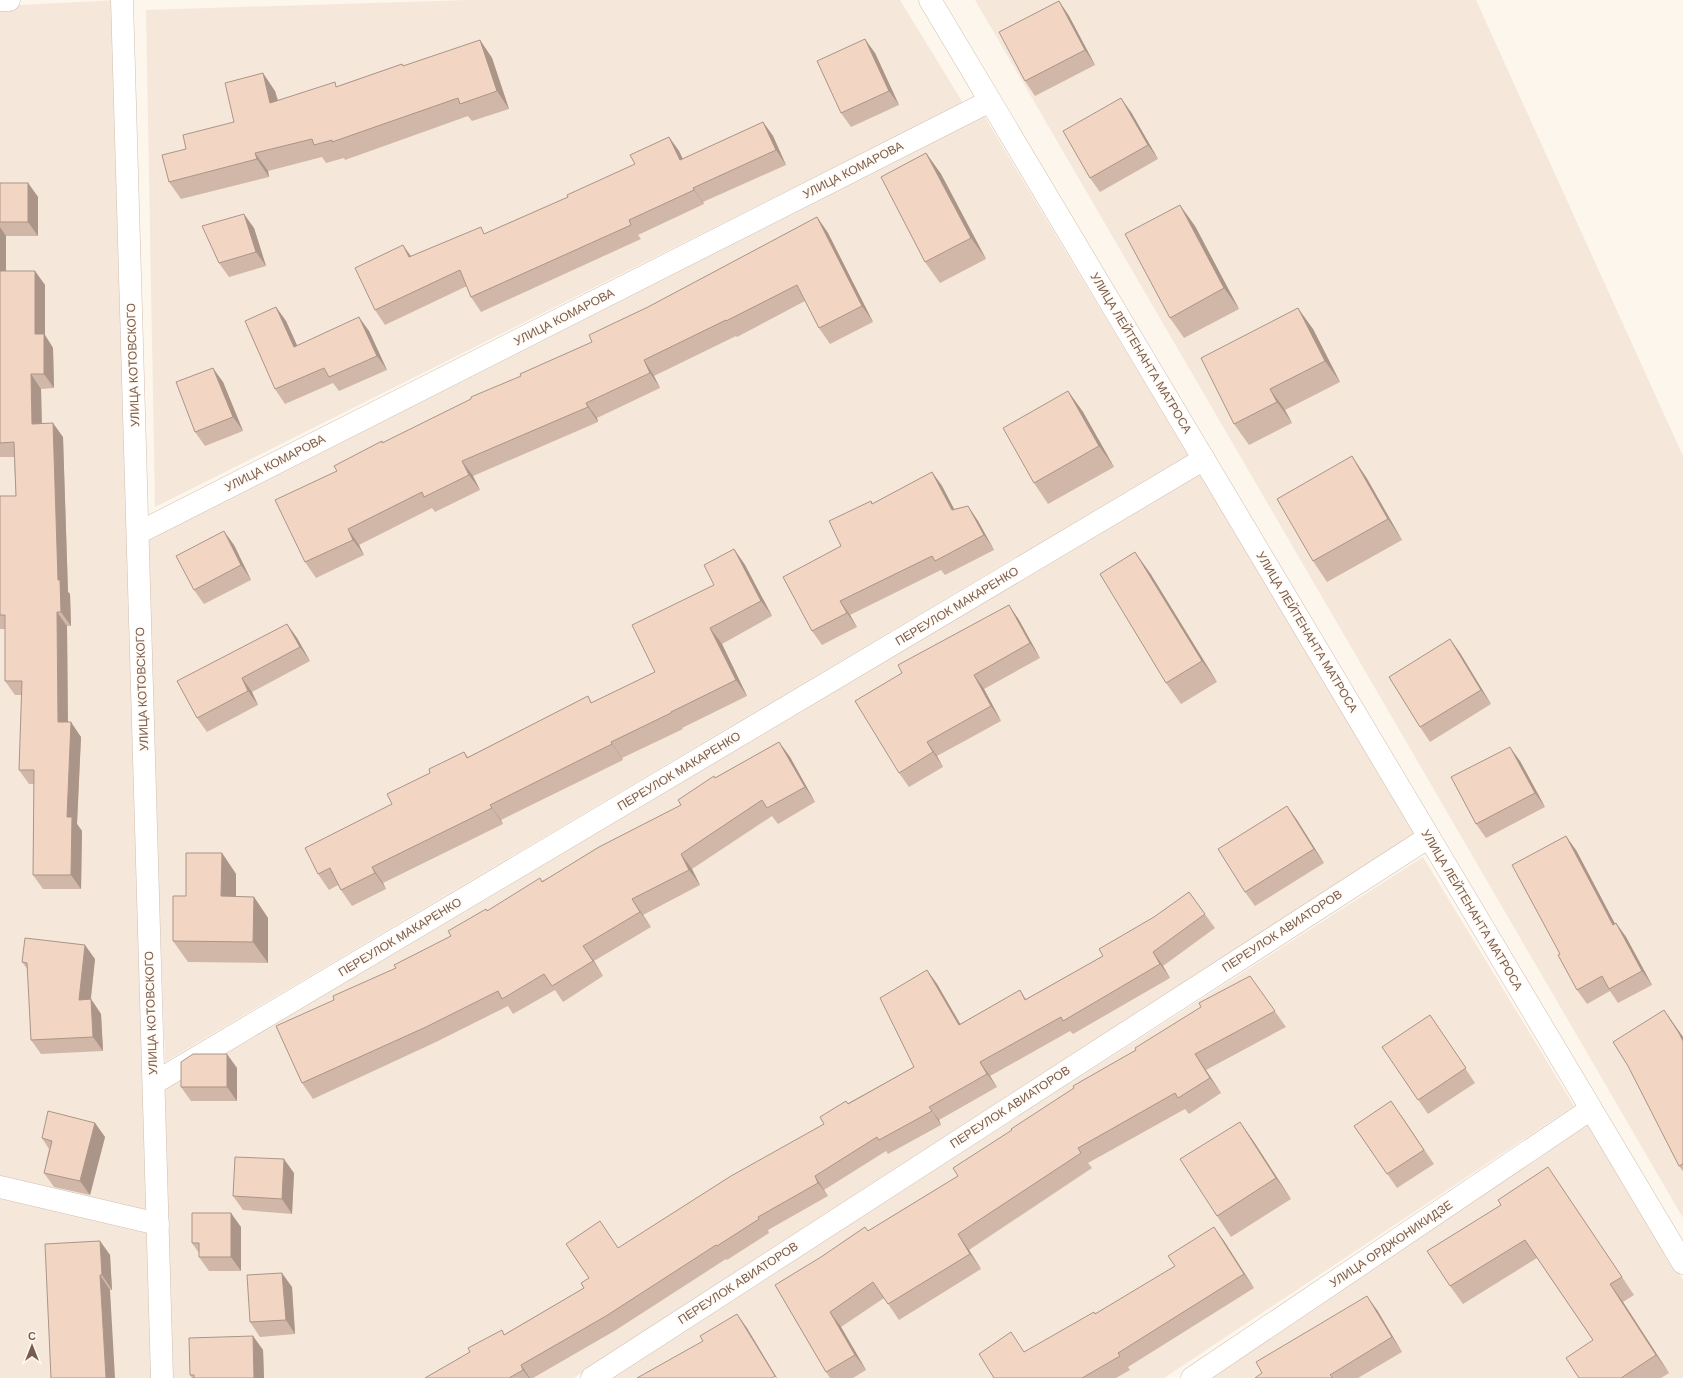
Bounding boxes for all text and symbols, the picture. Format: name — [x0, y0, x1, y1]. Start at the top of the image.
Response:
street label: УЛИЦА КОМАРОВА — [800, 138, 906, 202]
street label: УЛИЦА ЛЕЙТЕНАНТА МАТРОСА — [1087, 270, 1195, 436]
street label: УЛИЦА КОМАРОВА — [511, 285, 617, 349]
street label: УЛИЦА КОТОВСКОГО — [123, 303, 143, 427]
street label: УЛИЦА КОМАРОВА — [222, 431, 328, 495]
street label: УЛИЦА ЛЕЙТЕНАНТА МАТРОСА — [1253, 549, 1361, 715]
street label: ПЕРЕУЛОК МАКАРЕНКО — [892, 563, 1022, 649]
street label: УЛИЦА КОТОВСКОГО — [132, 627, 152, 751]
street label: ПЕРЕУЛОК МАКАРЕНКО — [614, 728, 744, 814]
street label: УЛИЦА ЛЕЙТЕНАНТА МАТРОСА — [1418, 827, 1526, 993]
street label: ПЕРЕУЛОК АВИАТОРОВ — [1219, 886, 1345, 976]
street label: ПЕРЕУЛОК МАКАРЕНКО — [335, 894, 465, 980]
street label: УЛИЦА КОТОВСКОГО — [141, 951, 161, 1075]
street label: ПЕРЕУЛОК АВИАТОРОВ — [947, 1062, 1073, 1152]
street label: УЛИЦА ОРДЖОНИКИДЗЕ — [1326, 1197, 1456, 1291]
street label: ПЕРЕУЛОК АВИАТОРОВ — [675, 1238, 801, 1328]
north arrow — [12, 1326, 52, 1366]
text: С — [28, 1329, 36, 1343]

